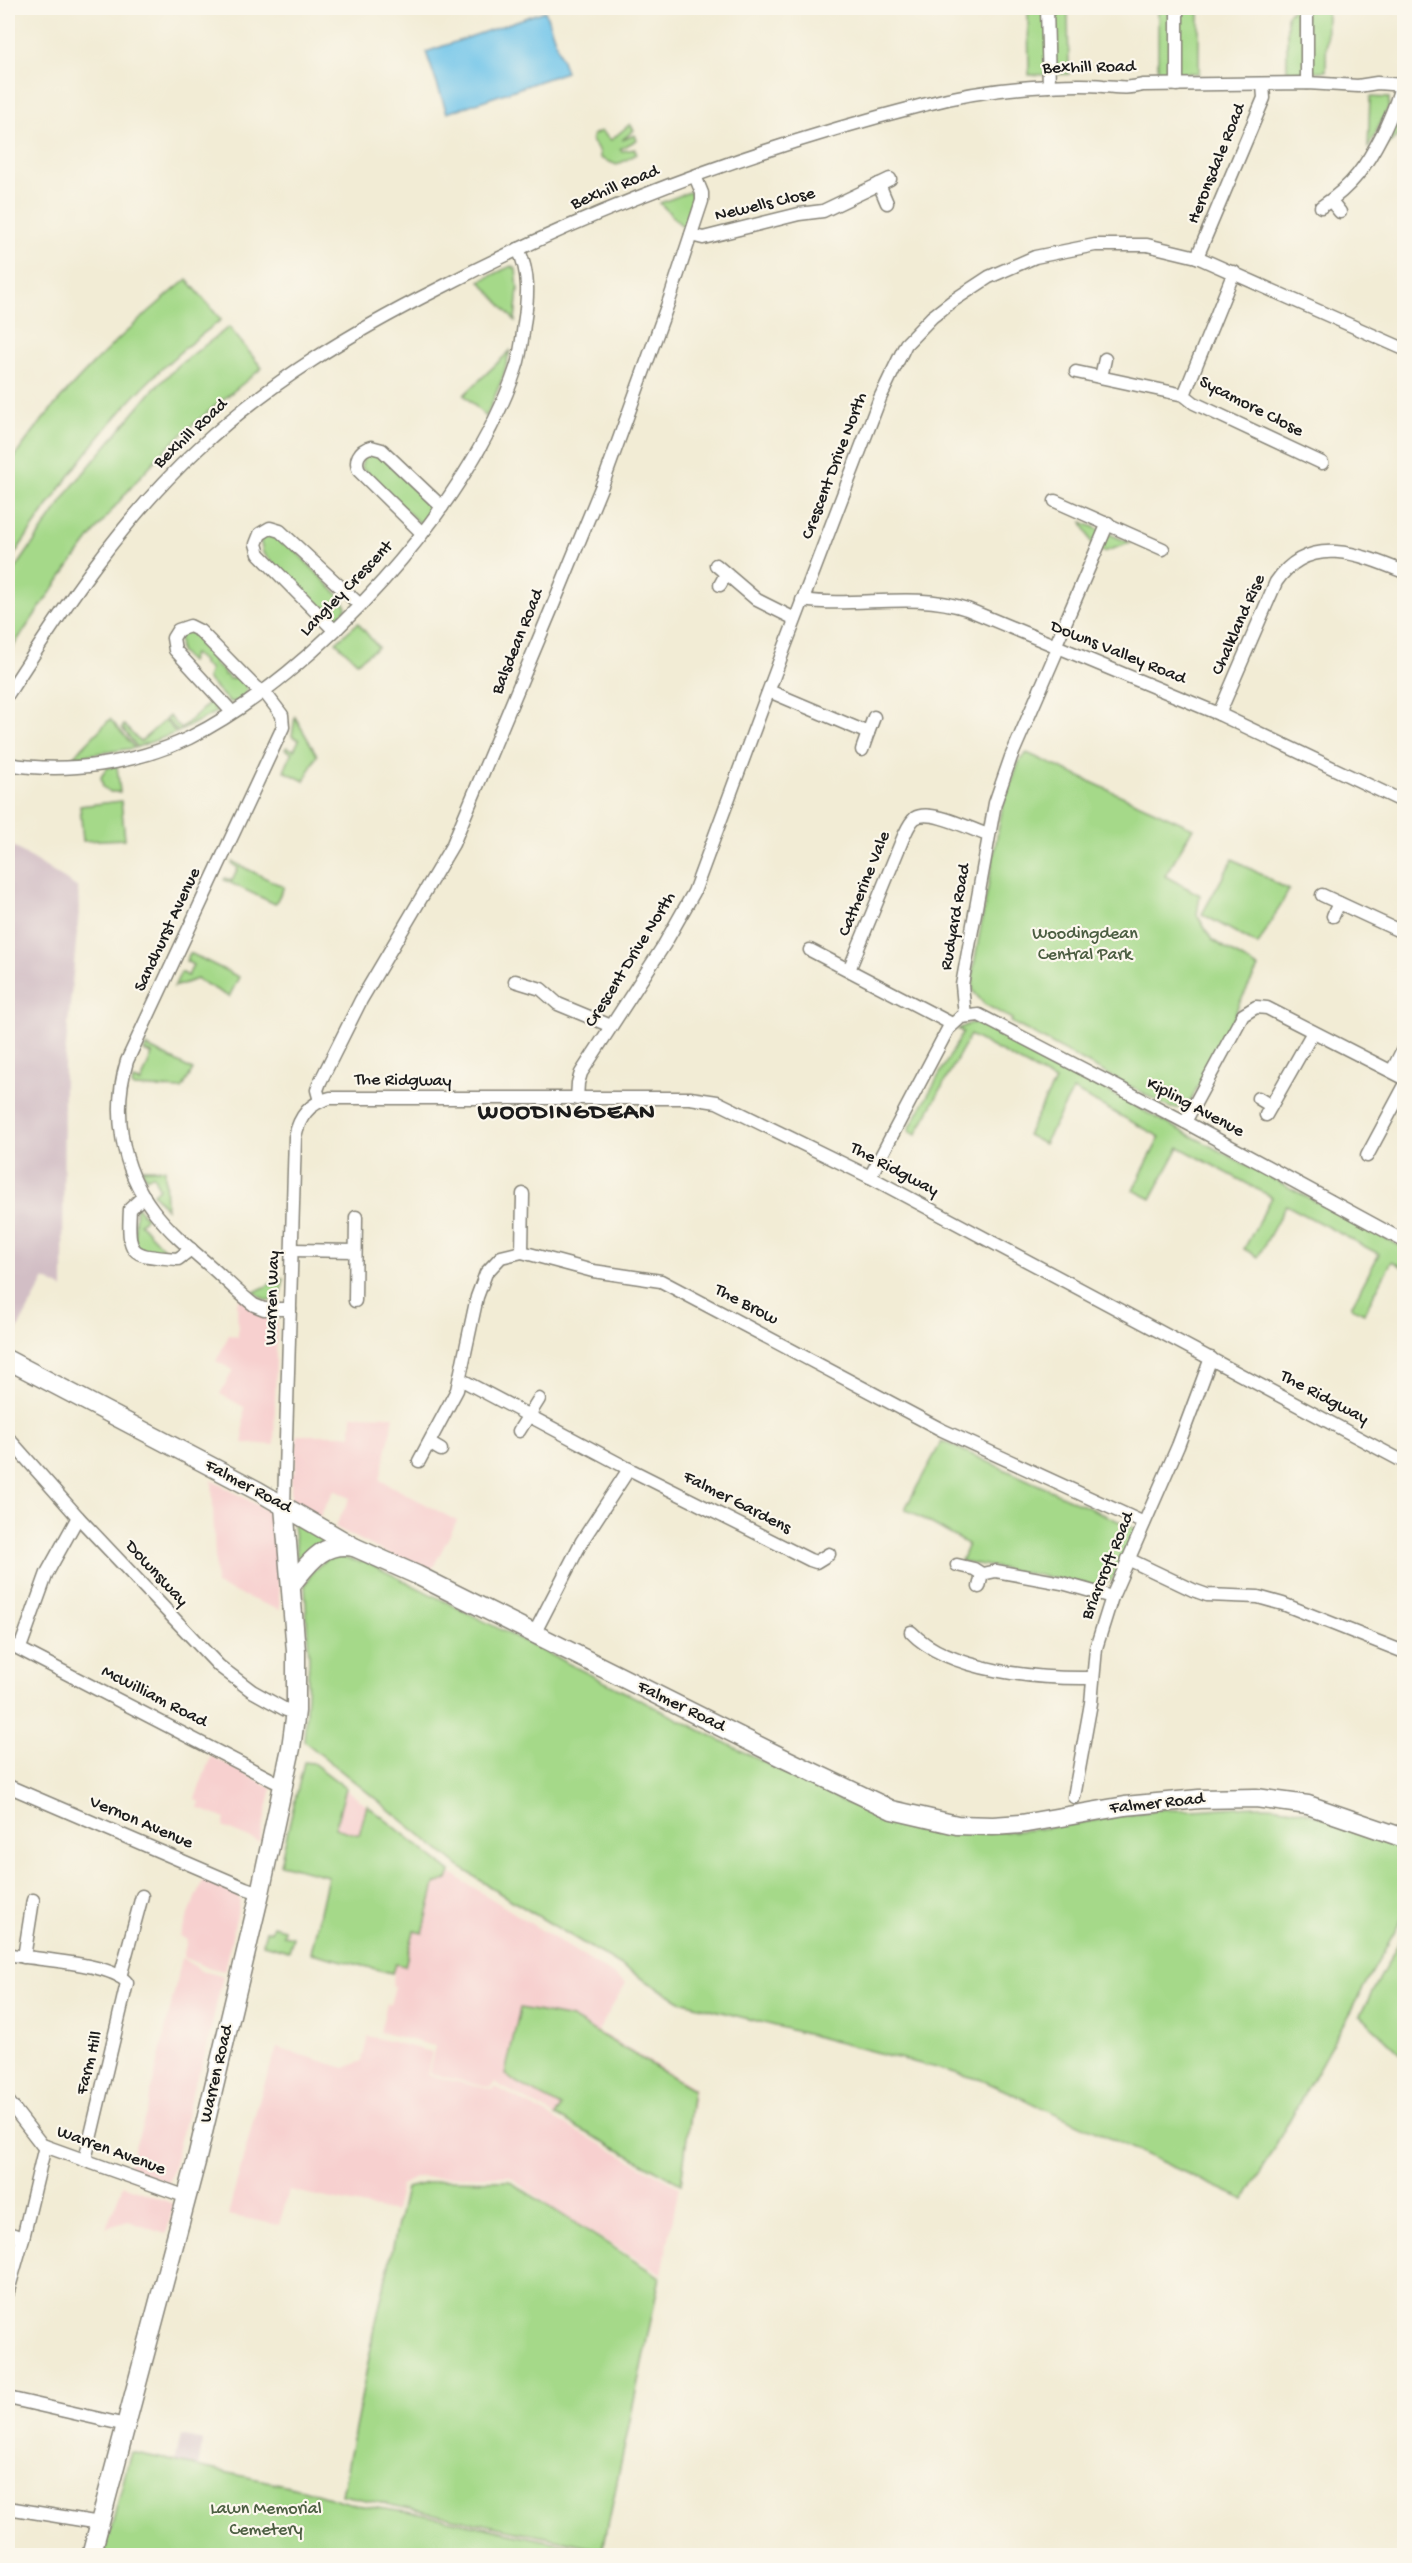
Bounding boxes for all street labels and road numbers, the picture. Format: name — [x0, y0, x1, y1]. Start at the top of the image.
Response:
street label: Bexhill Road — [1041, 57, 1137, 79]
street label: Heronsdale Road — [1183, 99, 1251, 227]
street label: Bexhill Road — [567, 160, 663, 216]
street label: Newells Close — [713, 183, 818, 227]
street label: Sycamore Close — [1195, 372, 1307, 443]
street label: Crescent Drive North — [797, 389, 873, 542]
street label: Bexhill Road — [149, 394, 233, 474]
street label: Langley Crescent — [296, 536, 399, 641]
street label: Chalkland Rise — [1207, 571, 1271, 679]
street label: Balsdean Road — [487, 585, 549, 699]
street label: Downs Valley Road — [1046, 616, 1190, 690]
street label: Catherine Vale — [834, 828, 896, 940]
street label: Rudyard Road — [936, 861, 976, 972]
street label: Sandhurst Avenue — [130, 864, 206, 995]
street label: Crescent Drive North — [581, 888, 681, 1032]
street label: The Ridgway — [353, 1070, 452, 1092]
street label: Kipling Avenue — [1143, 1073, 1248, 1143]
street label: The Ridgway — [845, 1137, 942, 1202]
street label: Warren Way — [261, 1250, 285, 1345]
street label: The Brow — [710, 1279, 781, 1330]
street label: The Ridgway — [1275, 1365, 1372, 1430]
street label: Falmer Road — [200, 1455, 296, 1519]
street label: Falmer Gardens — [678, 1466, 796, 1540]
street label: Briarcroft Road — [1077, 1508, 1140, 1624]
street label: Downsway — [119, 1536, 192, 1612]
street label: McWilliam Road — [98, 1661, 212, 1733]
street label: Falmer Road — [633, 1676, 730, 1738]
street label: Falmer Road — [1108, 1788, 1207, 1820]
street label: Vernon Avenue — [85, 1791, 197, 1855]
street label: Warren Road — [196, 2022, 239, 2125]
street label: Farm Hill — [72, 2029, 108, 2098]
street label: Warren Avenue — [54, 2122, 169, 2181]

